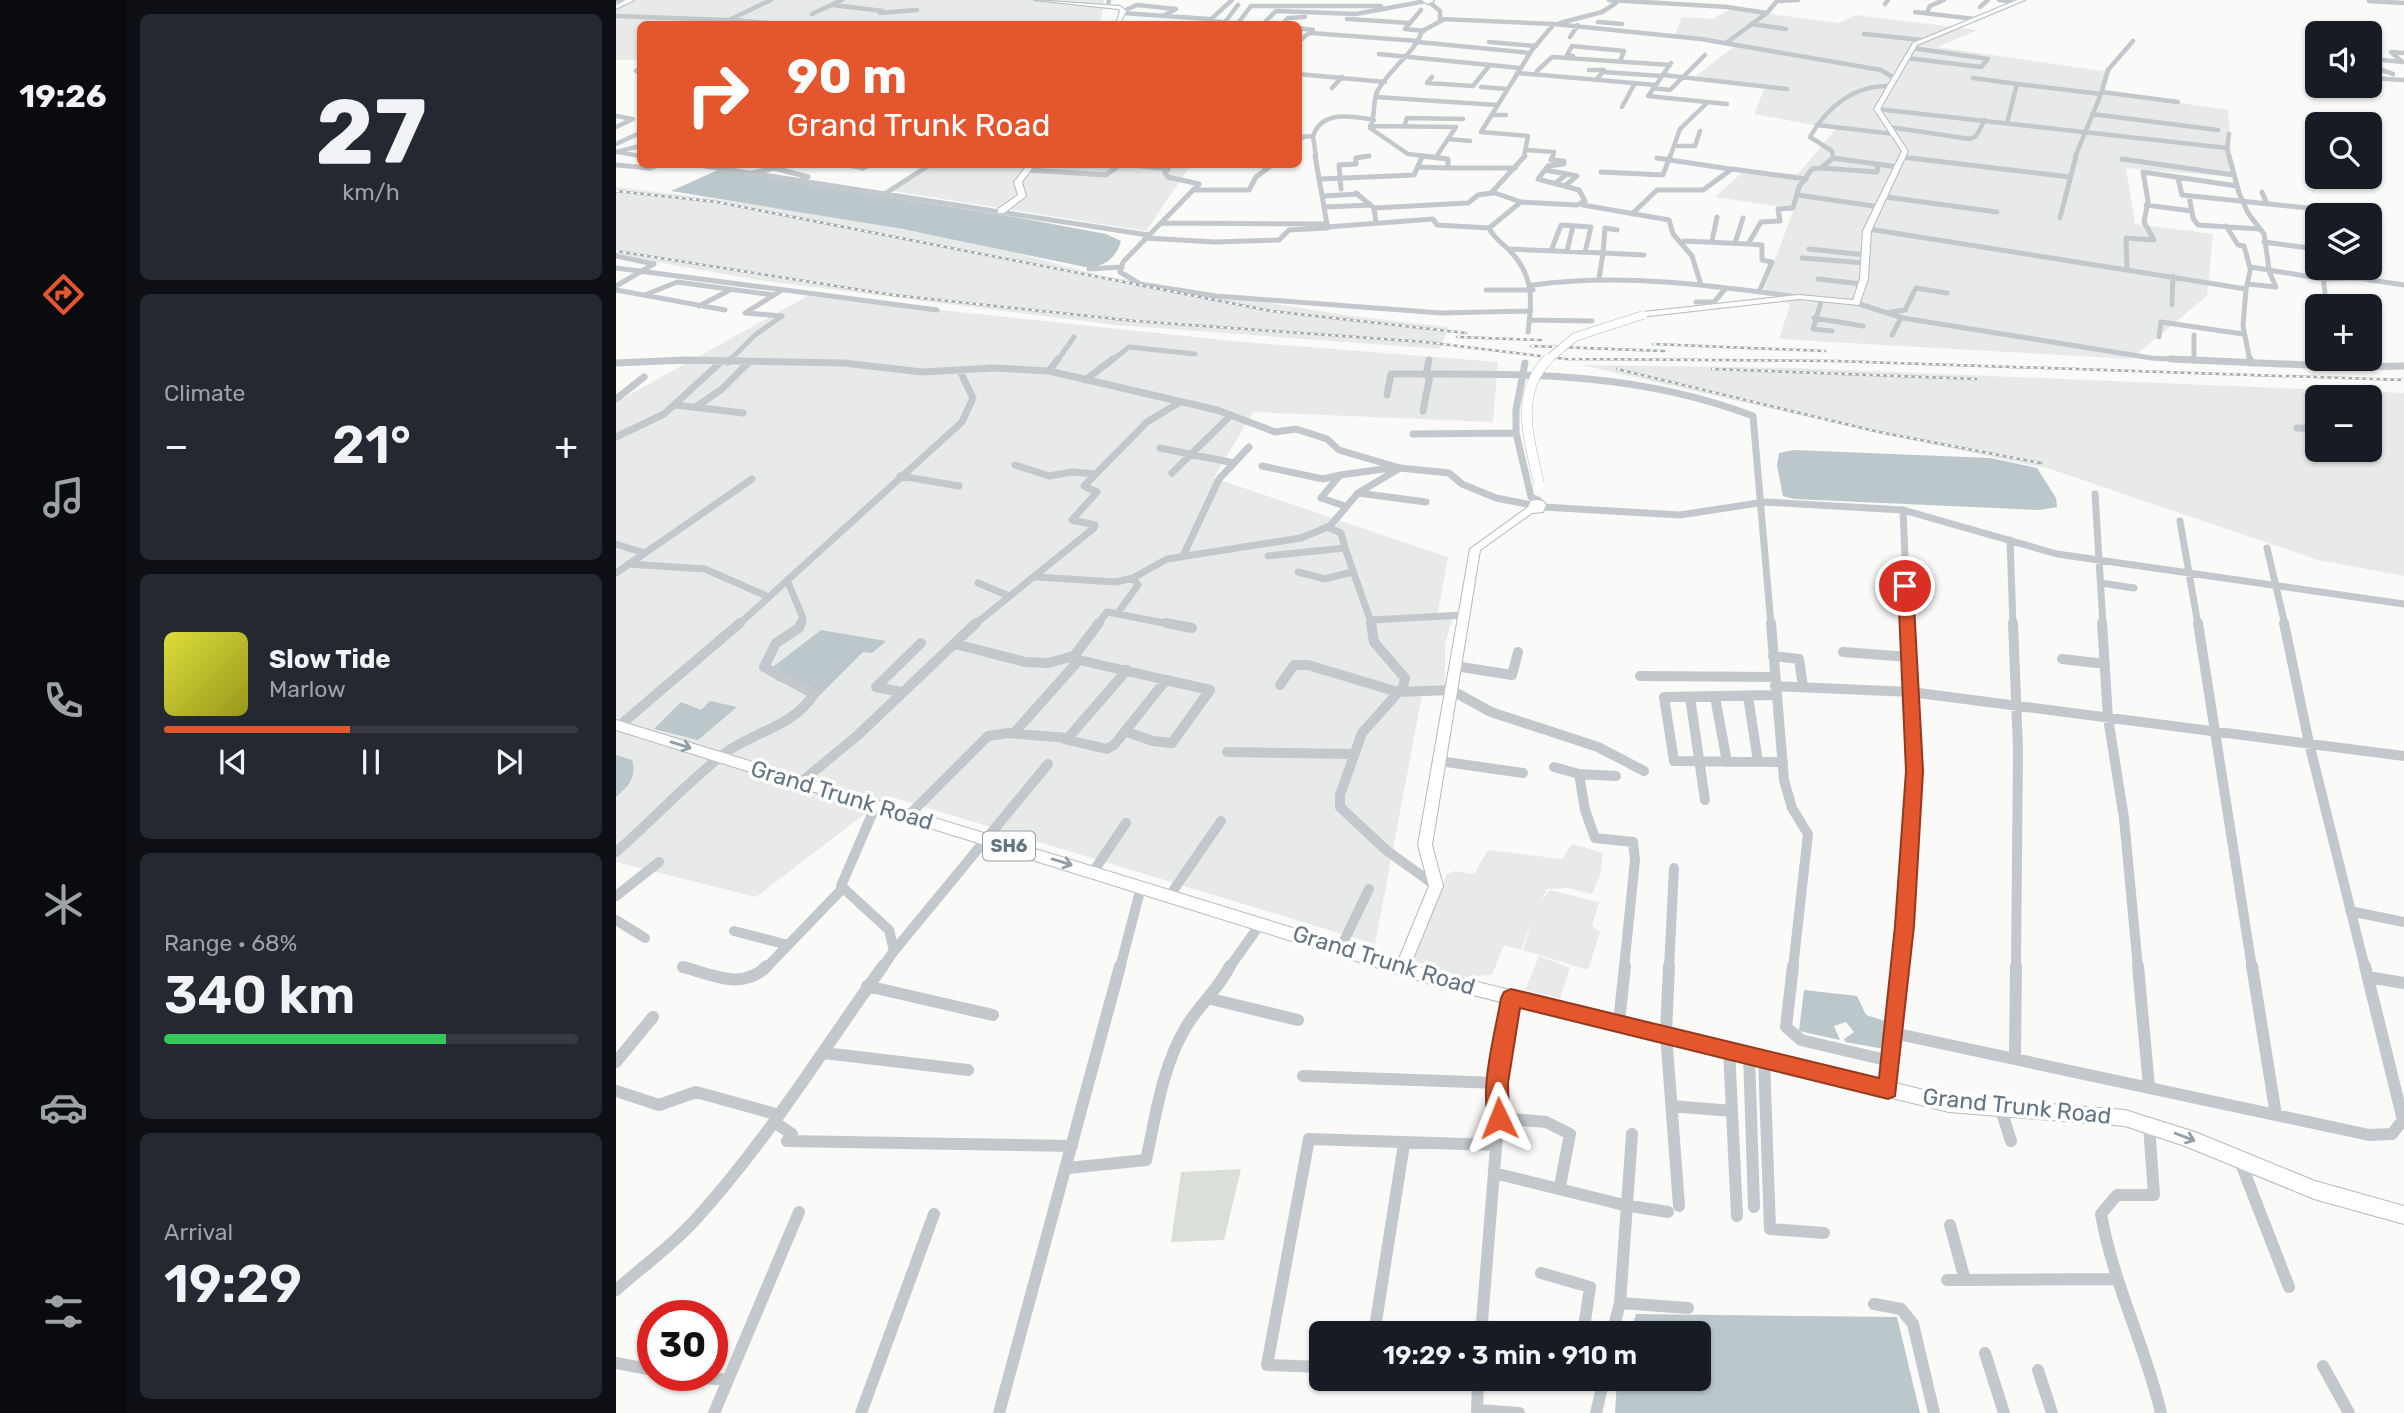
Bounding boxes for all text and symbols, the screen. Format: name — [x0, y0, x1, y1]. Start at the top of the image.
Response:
map controls — [2305, 21, 2382, 462]
button: sound — [2305, 21, 2382, 98]
text: 90 m — [787, 47, 907, 105]
icon: right — [672, 49, 763, 140]
text: 19:26 — [19, 77, 107, 115]
text: 27 — [315, 78, 427, 186]
text: Grand Trunk Road — [787, 106, 1050, 144]
button: search — [2305, 112, 2382, 189]
text: km/h — [342, 178, 400, 206]
button: layers — [2305, 203, 2382, 280]
icon: directions — [39, 270, 88, 319]
button: + — [2305, 294, 2382, 371]
text: Climate — [164, 379, 245, 407]
button: − — [2305, 385, 2382, 462]
text: 21° — [332, 414, 411, 476]
text: − — [164, 423, 189, 469]
text: + — [554, 423, 578, 469]
icon: music — [39, 473, 88, 522]
pin — [1875, 556, 1935, 616]
icon: arrive — [1886, 567, 1924, 605]
text: Slow Tide — [269, 644, 391, 675]
text: Marlow — [269, 675, 346, 703]
icon: phone — [39, 676, 88, 725]
one-way arrow — [670, 739, 692, 752]
icon: previous — [214, 743, 252, 781]
icon: pause — [352, 743, 390, 781]
icon: next — [490, 743, 528, 781]
street label: Grand Trunk Road — [747, 754, 937, 836]
road number: SH6 — [983, 832, 1035, 860]
one-way arrow — [1051, 857, 1073, 870]
icon: climate — [39, 880, 88, 929]
street label: Grand Trunk Road — [1289, 919, 1479, 1001]
text: Range · 68% — [164, 929, 297, 957]
text: 340 km — [164, 964, 355, 1026]
position arrow — [1462, 1081, 1536, 1155]
street label: Grand Trunk Road — [1921, 1082, 2113, 1130]
icon: car — [39, 1083, 88, 1132]
one-way arrow — [2173, 1132, 2195, 1145]
text: Arrival — [164, 1218, 233, 1246]
text: 19:29 — [164, 1253, 302, 1315]
icon: filters — [39, 1287, 88, 1336]
speed limit sign: 30 — [637, 1300, 728, 1391]
text: 19:29 · 3 min · 910 m — [1383, 1340, 1637, 1371]

